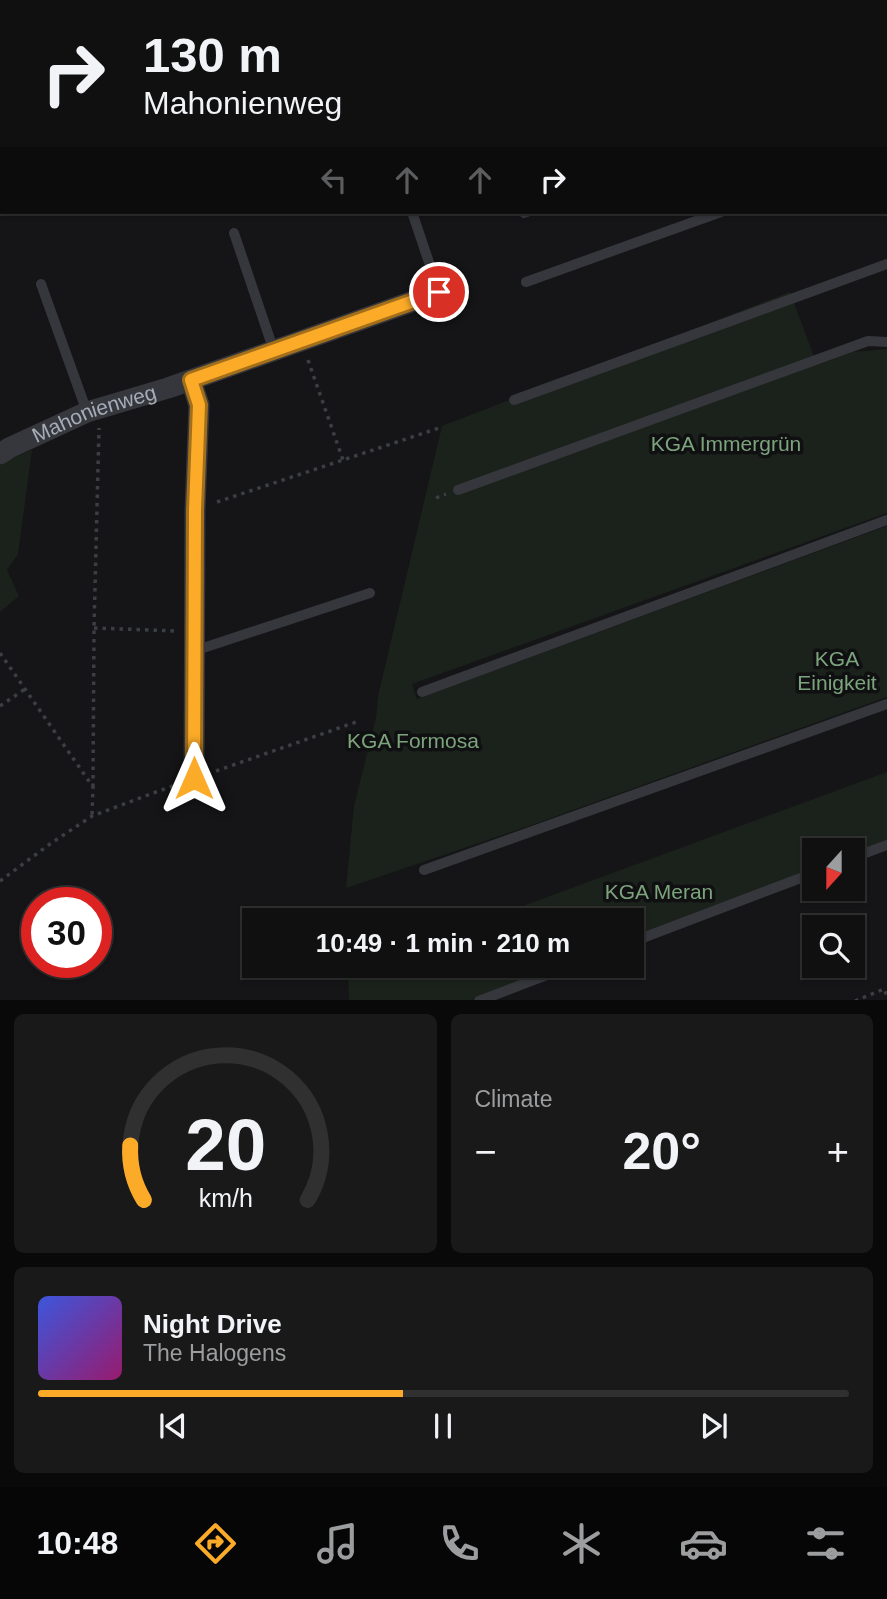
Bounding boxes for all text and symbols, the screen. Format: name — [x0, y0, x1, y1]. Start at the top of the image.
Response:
icon: right — [28, 28, 119, 119]
text: 130 m — [143, 28, 282, 82]
text: Mahonienweg — [143, 85, 342, 121]
icon: left — [315, 161, 353, 199]
icon: ahead — [388, 161, 426, 199]
icon: ahead — [461, 161, 499, 199]
icon: right — [534, 161, 572, 199]
pin — [409, 262, 469, 322]
icon: arrive — [420, 273, 458, 311]
street label: Mahonienweg — [28, 380, 159, 447]
park label: KGA Immergrün — [651, 432, 801, 455]
park label: KGA Einigkeit — [797, 647, 877, 694]
park label: KGA Formosa — [347, 729, 479, 752]
position arrow — [157, 741, 231, 815]
north arrow — [802, 838, 864, 901]
map controls — [802, 838, 865, 978]
park label: KGA Meran — [605, 880, 713, 903]
speed limit sign: 30 — [21, 887, 112, 978]
button: search — [802, 915, 865, 978]
text: 10:49 · 1 min · 210 m — [316, 928, 570, 958]
text: Climate — [475, 1086, 552, 1112]
text: 20 — [185, 1104, 266, 1185]
text: 20° — [622, 1122, 701, 1180]
text: − — [475, 1131, 497, 1173]
text: + — [827, 1131, 849, 1173]
text: km/h — [198, 1183, 252, 1211]
text: Night Drive — [143, 1309, 282, 1339]
text: The Halogens — [143, 1340, 286, 1366]
icon: previous — [154, 1407, 192, 1445]
icon: pause — [424, 1407, 462, 1445]
icon: next — [695, 1407, 733, 1445]
icon: directions — [191, 1519, 240, 1568]
icon: music — [313, 1519, 362, 1568]
icon: phone — [435, 1519, 484, 1568]
icon: climate — [557, 1519, 606, 1568]
icon: car — [679, 1519, 728, 1568]
icon: filters — [801, 1519, 850, 1568]
text: 10:48 — [37, 1525, 118, 1561]

